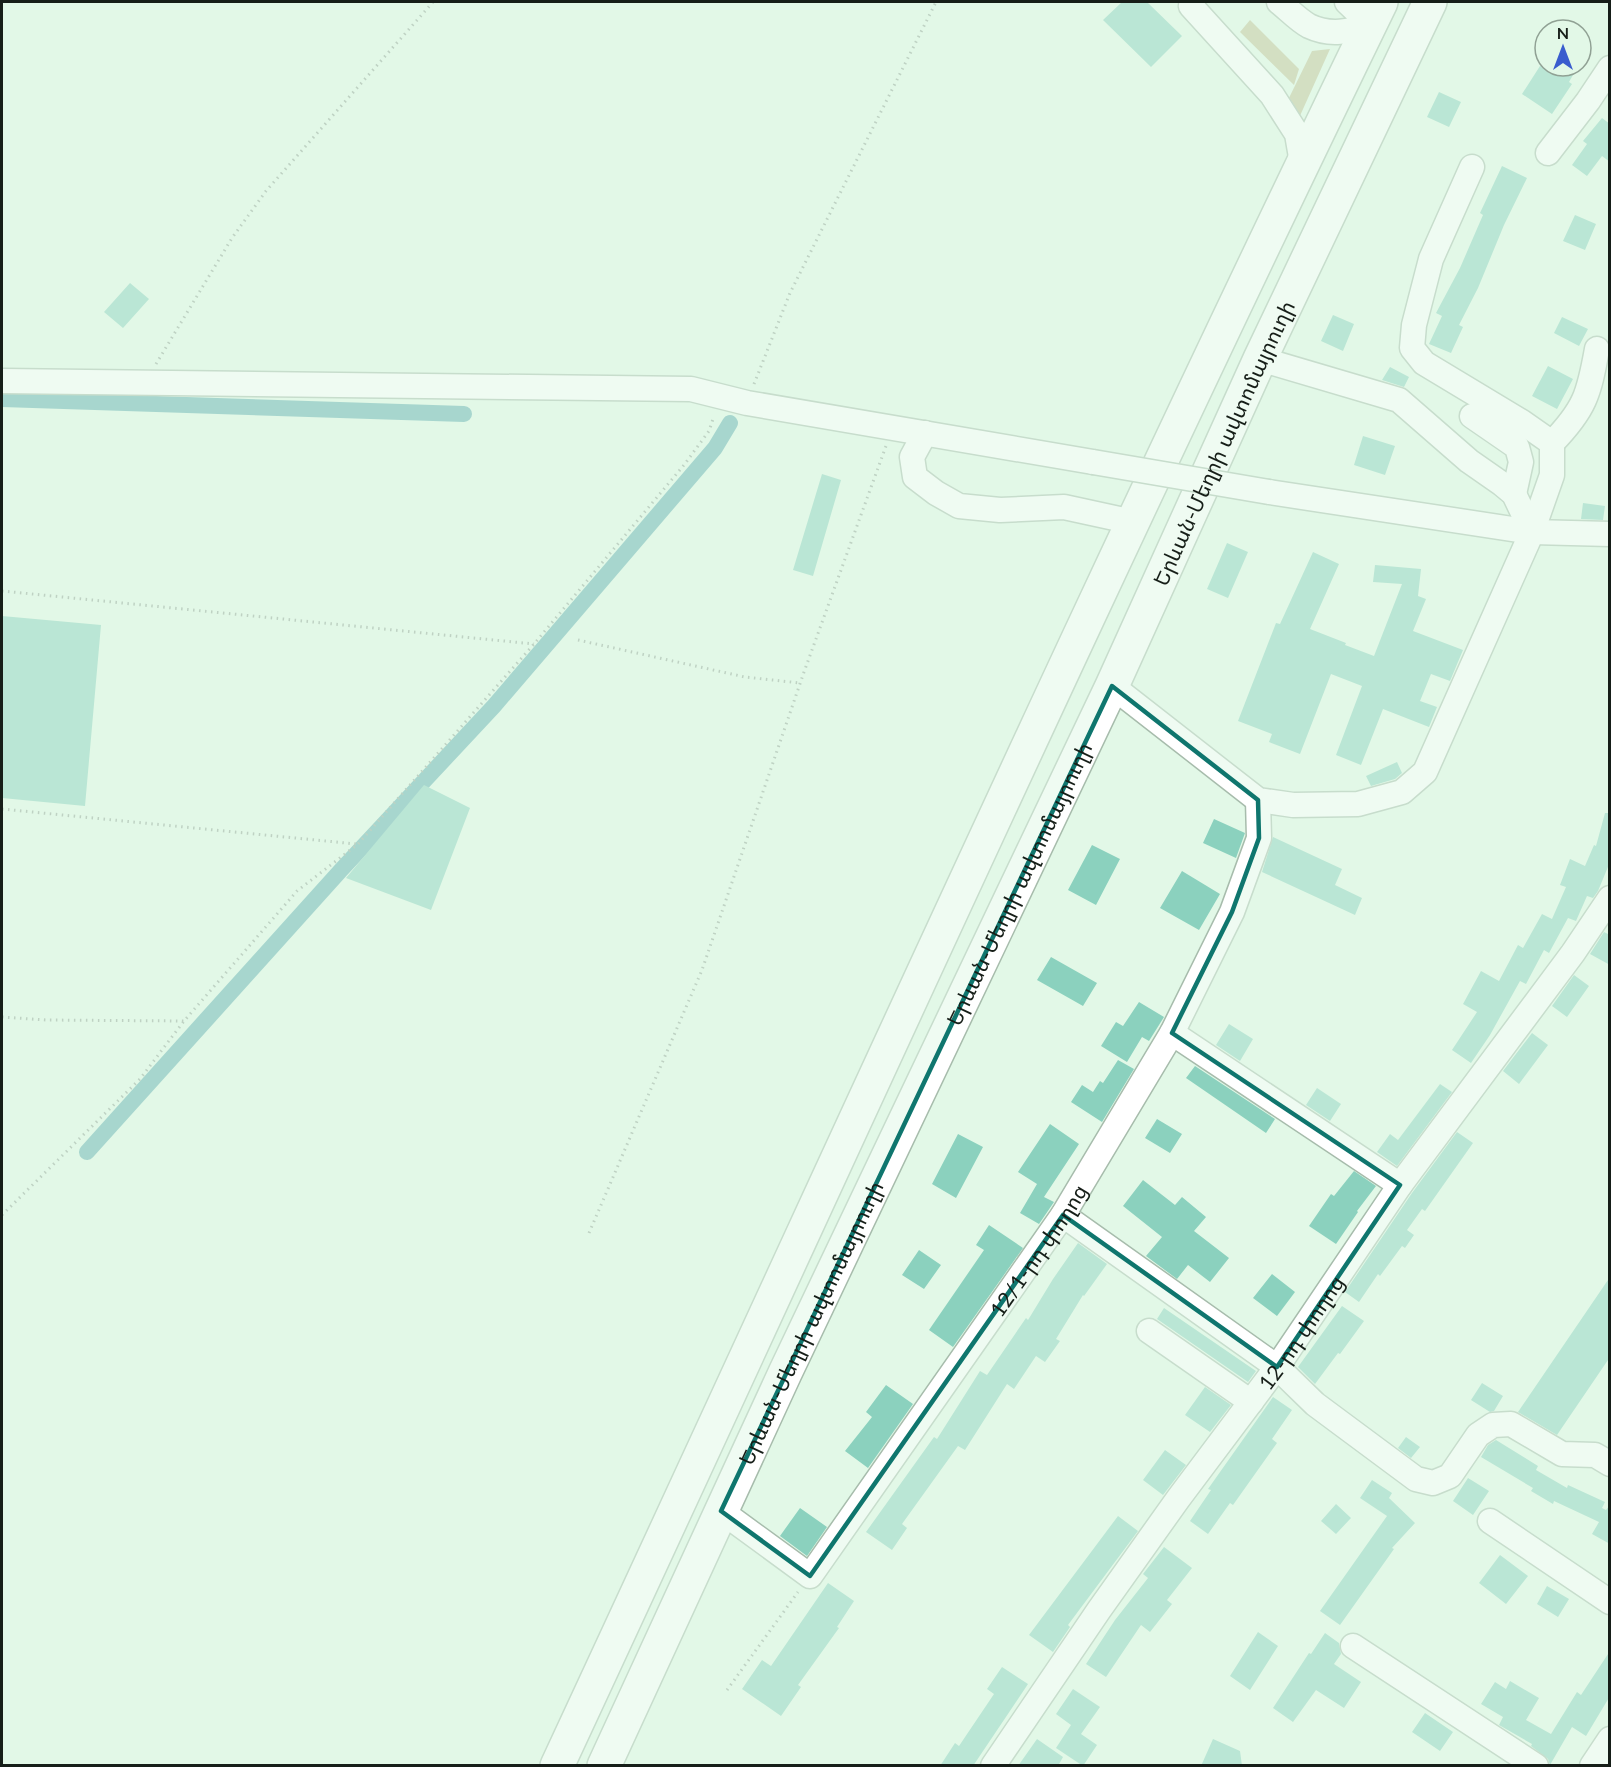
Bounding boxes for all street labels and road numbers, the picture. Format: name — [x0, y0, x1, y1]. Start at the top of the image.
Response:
street label: Երևան-Մեղրի ավտոմայրուղի — [1147, 296, 1300, 589]
street label: Երևան-Մեղրի ավտոմայրուղի — [940, 738, 1097, 1029]
street label: Երևան-Մեղրի ավտոմայրուղի — [732, 1176, 888, 1468]
street label: 12/1-րդ փողոց — [984, 1179, 1092, 1321]
street label: 12-րդ փողոց — [1252, 1270, 1349, 1394]

